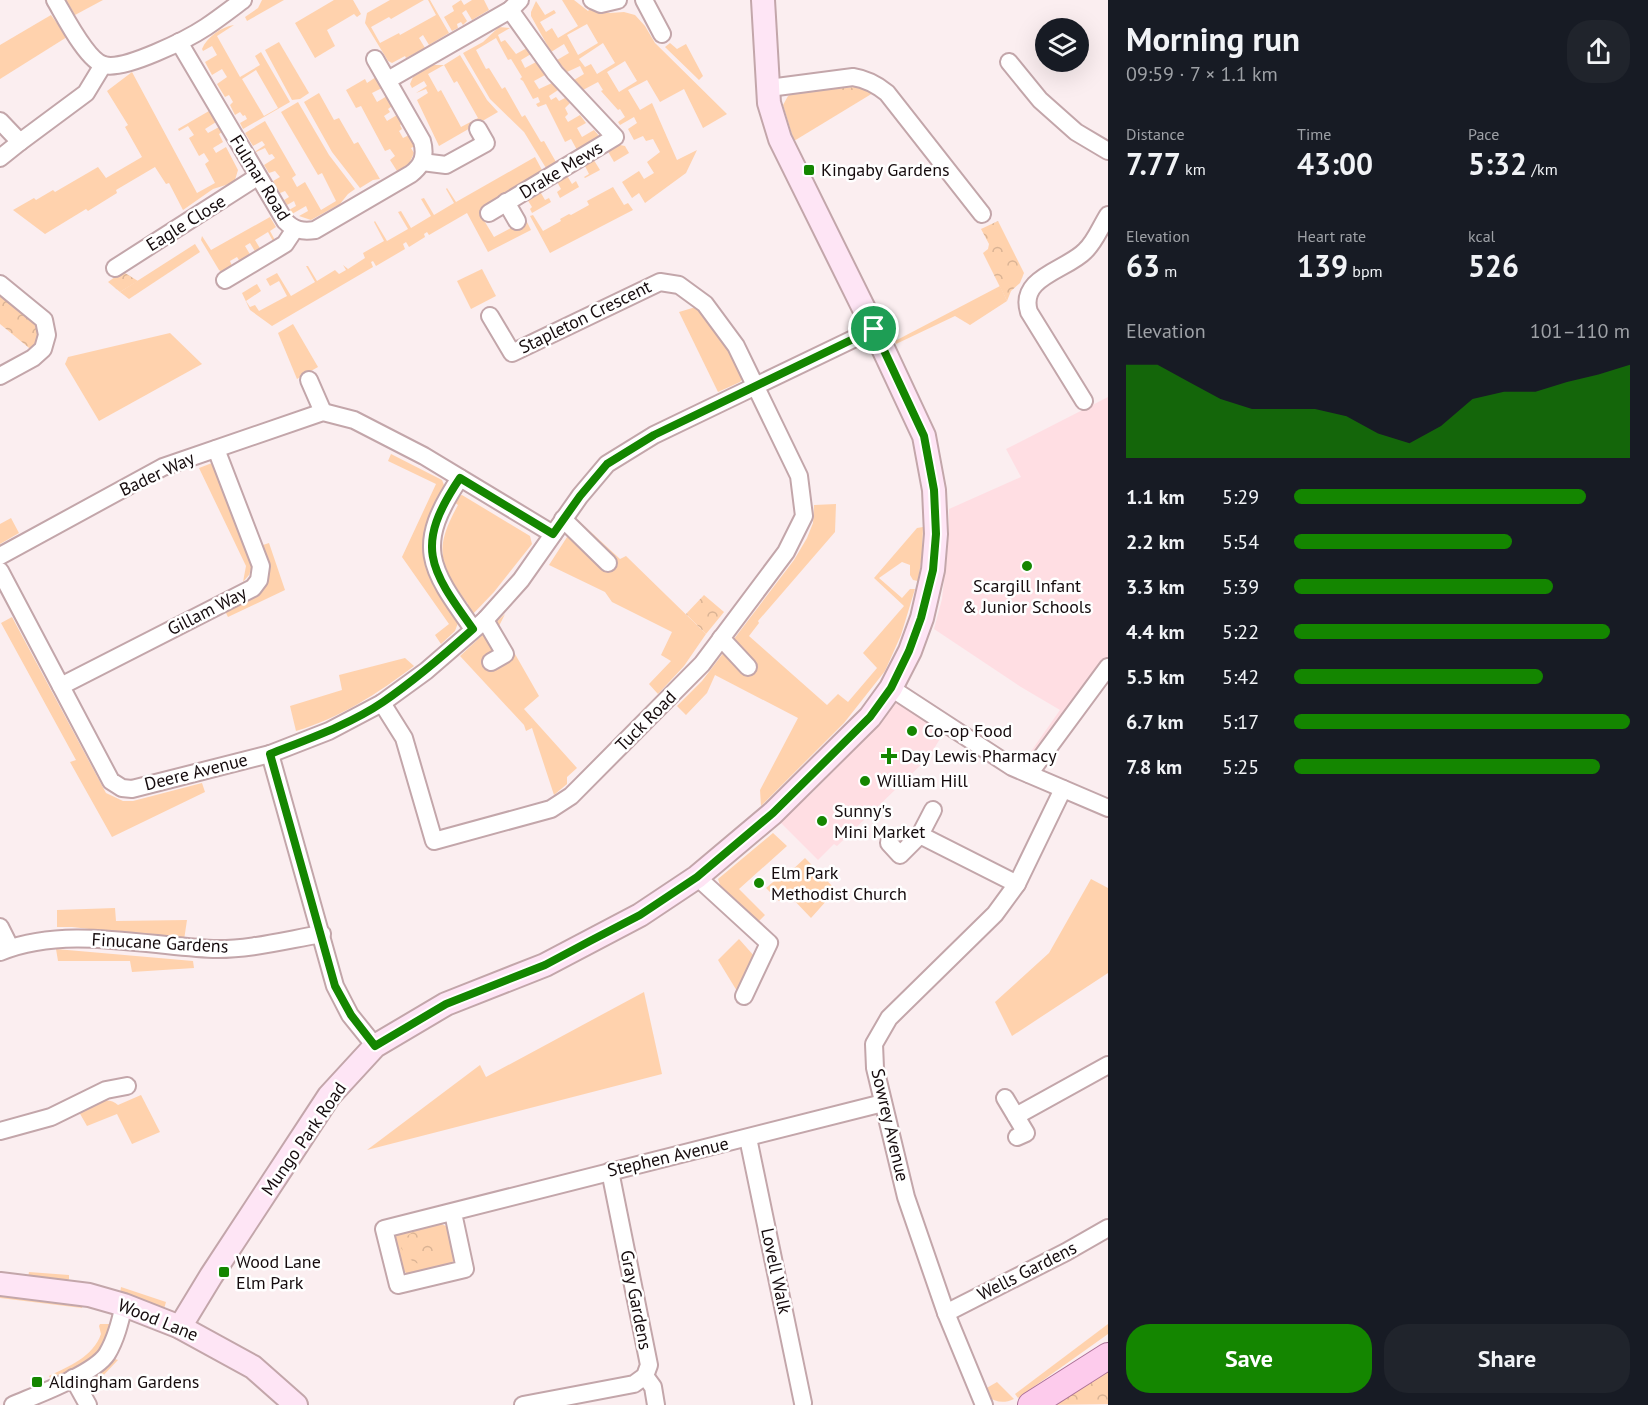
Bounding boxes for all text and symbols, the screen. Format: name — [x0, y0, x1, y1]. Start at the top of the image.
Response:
text: Morning run — [1126, 17, 1300, 60]
map controls — [1035, 18, 1089, 72]
button: layers — [1035, 18, 1089, 72]
button: share — [1567, 20, 1630, 83]
text: 09:59 · 7 × 1.1 km — [1126, 61, 1278, 87]
text: Distance — [1126, 124, 1185, 144]
text: Time — [1297, 124, 1331, 144]
text: Pace — [1468, 124, 1499, 144]
street label: Fulmar Road — [225, 131, 296, 225]
street label: Drake Mews — [515, 136, 607, 203]
text: 7.77 — [1126, 144, 1181, 183]
text: 43:00 — [1297, 144, 1373, 183]
text: 5:32 — [1468, 144, 1527, 183]
place label: Kingaby Gardens — [821, 158, 950, 181]
text: km — [1181, 159, 1206, 179]
text: /km — [1527, 159, 1558, 179]
marker: Kingaby Gardens — [802, 163, 816, 177]
street label: Eagle Close — [142, 189, 230, 256]
text: Elevation — [1126, 226, 1190, 246]
text: Heart rate — [1297, 226, 1366, 246]
text: kcal — [1468, 226, 1495, 246]
text: 63 — [1126, 246, 1160, 285]
text: 139 — [1297, 246, 1348, 285]
text: 526 — [1468, 246, 1519, 285]
text: m — [1160, 261, 1177, 281]
text: bpm — [1348, 261, 1383, 281]
street label: Stapleton Crescent — [515, 275, 655, 359]
pin — [848, 303, 899, 354]
icon: arrive — [857, 312, 890, 345]
text: Elevation — [1126, 318, 1206, 344]
text: 101–110 m — [1530, 318, 1630, 344]
street label: Bader Way — [116, 446, 199, 501]
text: 1.1 km — [1126, 484, 1185, 510]
text: 5:29 — [1222, 484, 1259, 510]
text: 2.2 km — [1126, 529, 1185, 555]
text: 5:54 — [1222, 529, 1259, 555]
marker: Scargill Infant & Junior Schools — [1020, 559, 1034, 573]
place label: Scargill Infant & Junior Schools — [962, 574, 1092, 618]
text: 3.3 km — [1126, 574, 1185, 600]
text: 5:39 — [1222, 574, 1259, 600]
street label: Gillam Way — [163, 581, 251, 640]
text: 4.4 km — [1126, 619, 1185, 645]
text: 5:22 — [1222, 619, 1259, 645]
text: 5.5 km — [1126, 664, 1185, 690]
text: 5:42 — [1222, 664, 1259, 690]
street label: Tuck Road — [610, 685, 681, 756]
text: 6.7 km — [1126, 709, 1184, 735]
text: 5:17 — [1222, 709, 1259, 735]
place label: Co-op Food — [924, 719, 1012, 742]
marker: Co-op Food — [905, 724, 919, 738]
place label: Day Lewis Pharmacy — [901, 744, 1057, 767]
street label: Deere Avenue — [142, 748, 250, 795]
marker: Day Lewis Pharmacy — [882, 749, 896, 763]
text: 7.8 km — [1126, 754, 1182, 780]
text: 5:25 — [1222, 754, 1259, 780]
place label: William Hill — [877, 769, 969, 792]
marker: William Hill — [858, 774, 872, 788]
place label: Sunny's Mini Market — [834, 799, 925, 843]
marker: Sunny's Mini Market — [815, 814, 829, 828]
place label: Elm Park Methodist Church — [771, 861, 907, 905]
marker: Elm Park Methodist Church — [752, 876, 766, 890]
street label: Finucane Gardens — [91, 927, 229, 958]
street label: Sowrey Avenue — [866, 1066, 915, 1184]
street label: Mungo Park Road — [256, 1077, 351, 1200]
street label: Stephen Avenue — [605, 1131, 731, 1182]
street label: Lovell Walk — [756, 1226, 797, 1316]
street label: Wells Gardens — [973, 1236, 1080, 1305]
street label: Gray Gardens — [616, 1248, 657, 1352]
place label: Wood Lane Elm Park — [236, 1250, 321, 1294]
marker: Wood Lane Elm Park — [217, 1265, 231, 1279]
street label: Wood Lane — [115, 1293, 202, 1346]
button: Save — [1126, 1324, 1372, 1393]
button: Share — [1384, 1324, 1630, 1393]
place label: Aldingham Gardens — [49, 1370, 199, 1393]
marker: Aldingham Gardens — [30, 1375, 44, 1389]

